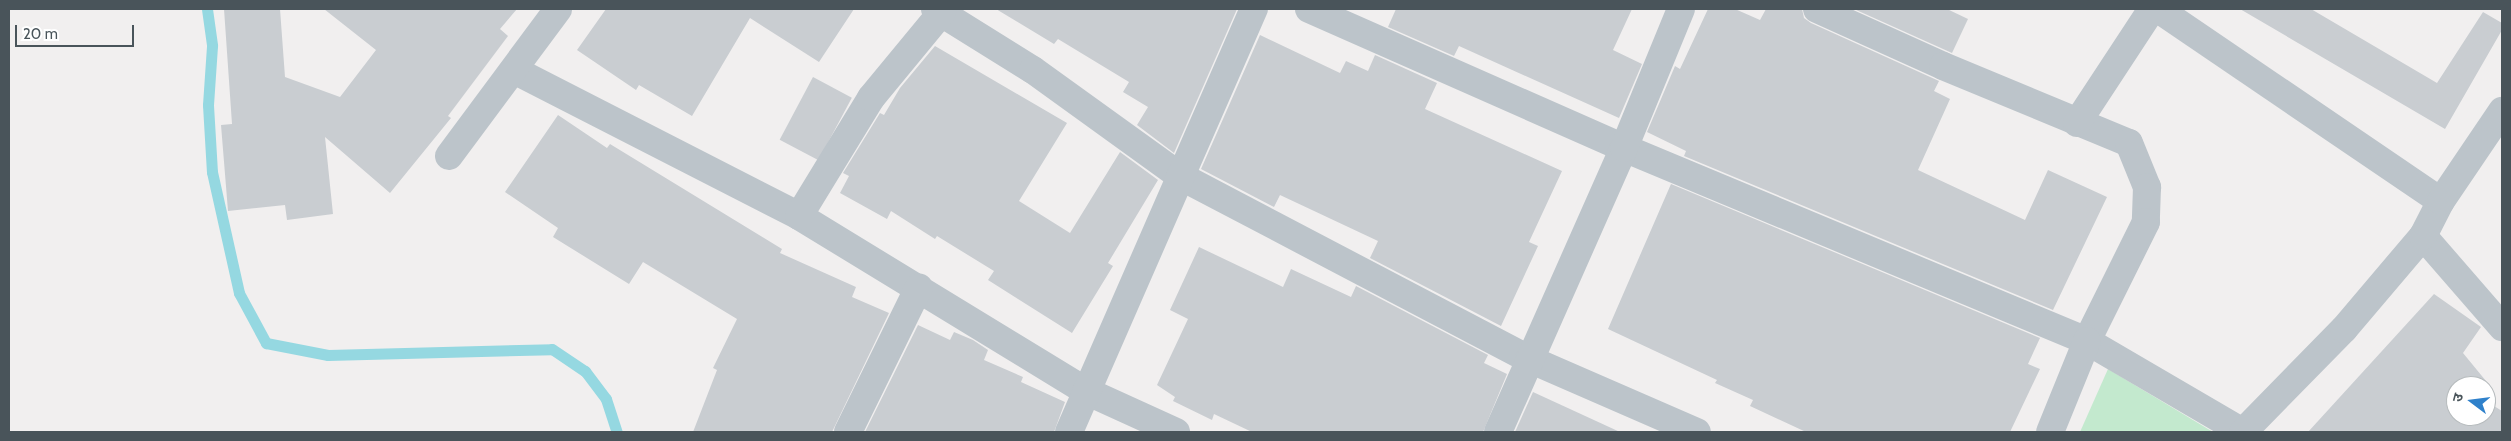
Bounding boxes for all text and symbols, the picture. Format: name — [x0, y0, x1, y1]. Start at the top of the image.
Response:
scale bar — [18, 15, 136, 47]
text: 20 m — [23, 25, 58, 43]
north arrow — [2446, 376, 2496, 426]
text: उ — [2448, 391, 2467, 404]

